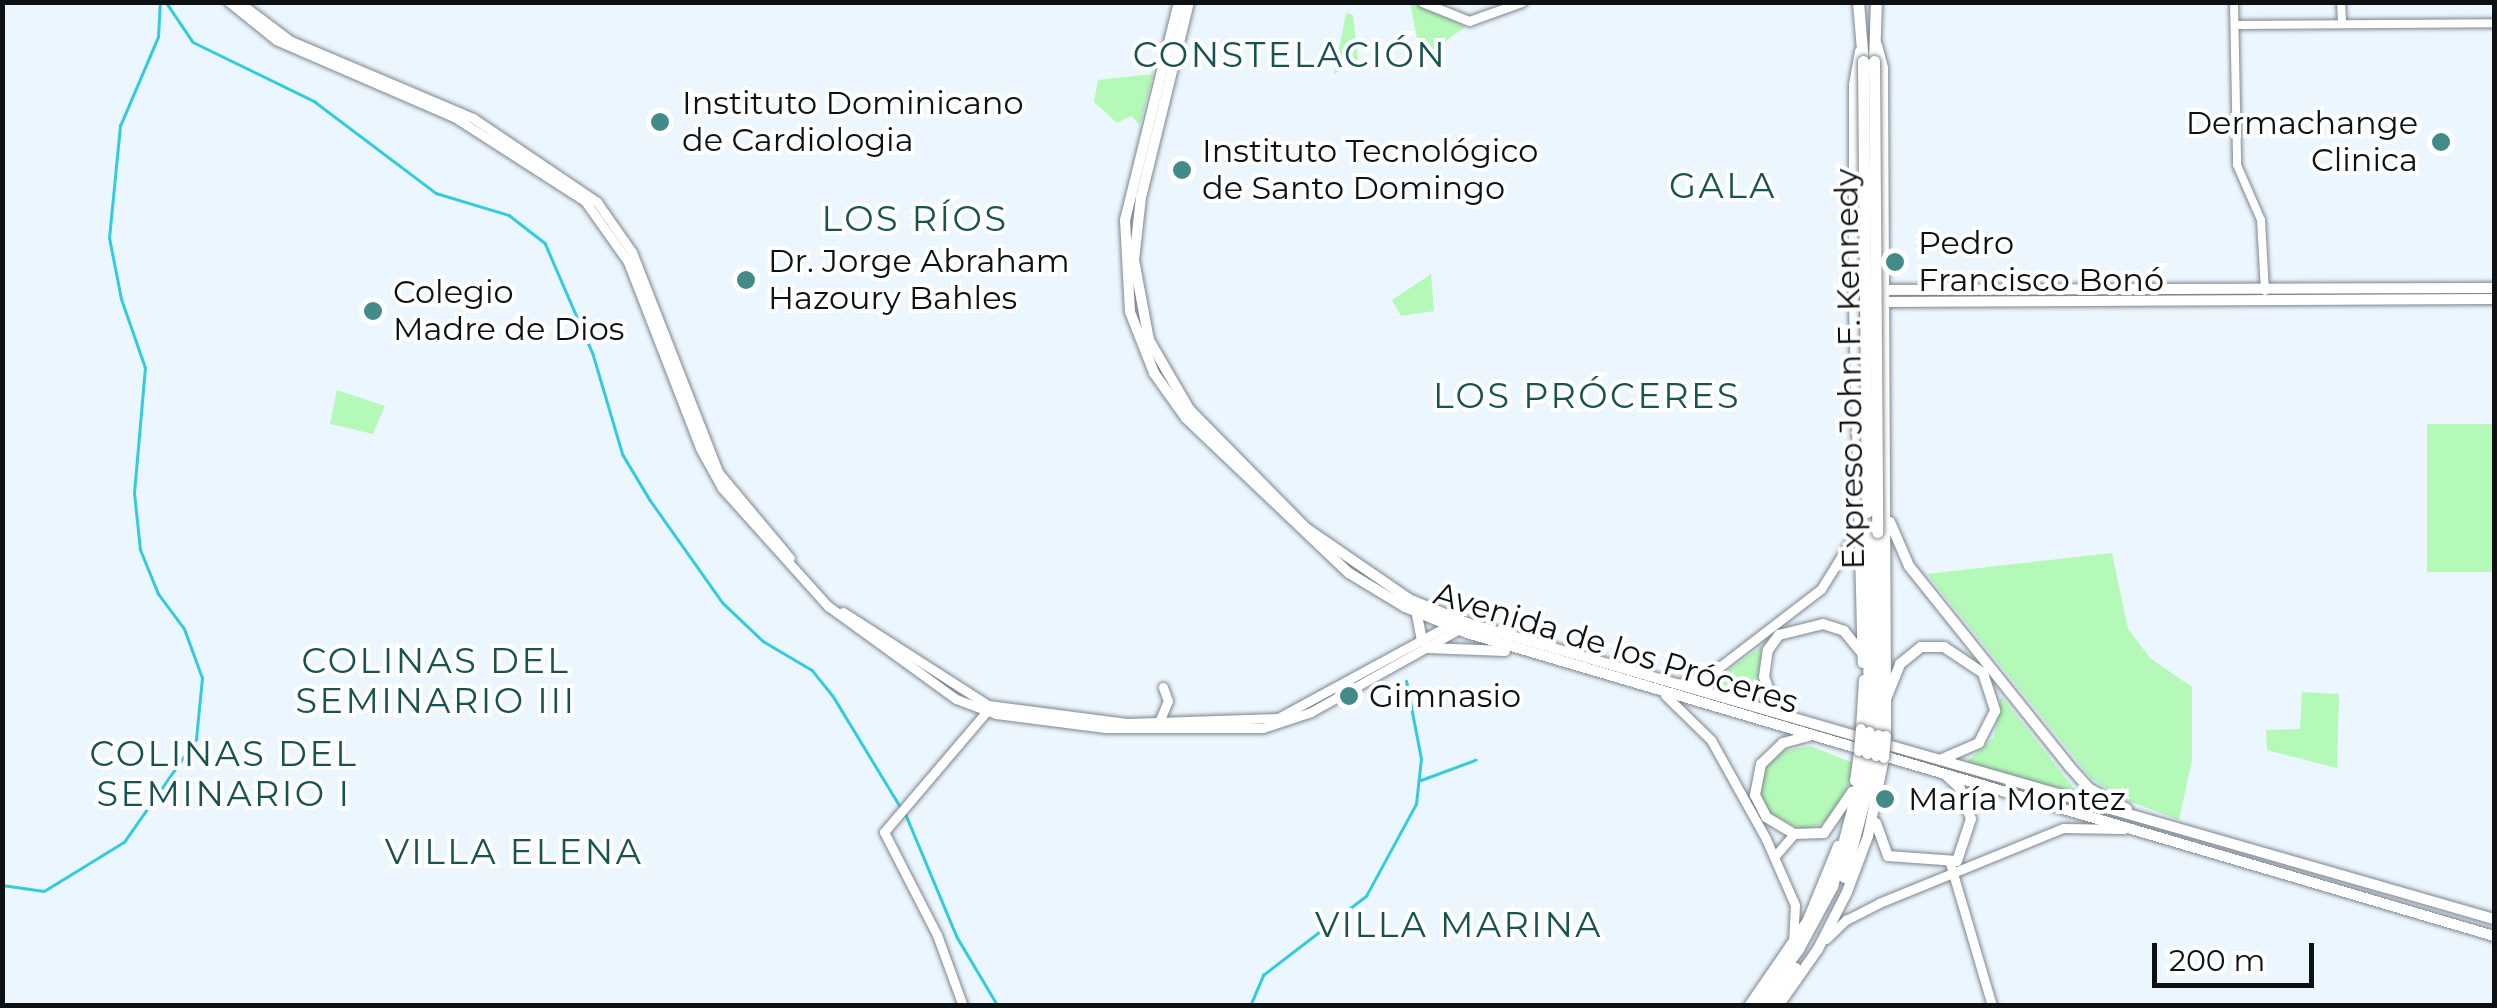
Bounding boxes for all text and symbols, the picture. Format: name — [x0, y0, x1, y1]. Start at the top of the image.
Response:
district label: CONSTELACIÓN — [1133, 34, 1447, 76]
place label: Instituto Dominicano de Cardiologia — [682, 85, 1023, 160]
place label: Dermachange Clinica — [2186, 105, 2418, 180]
marker: Instituto Dominicano de Cardiologia — [647, 109, 673, 135]
marker: Dermachange Clinica — [2428, 129, 2454, 155]
place label: Instituto Tecnológico de Santo Domingo — [1202, 133, 1538, 208]
marker: Instituto Tecnológico de Santo Domingo — [1171, 159, 1193, 181]
district label: GALA — [1669, 165, 1777, 207]
street label: Expreso John F. Kennedy — [1827, 168, 1873, 570]
district label: LOS RÍOS — [822, 198, 1008, 240]
place label: Pedro Francisco Bonó — [1918, 225, 2164, 300]
place label: Dr. Jorge Abraham Hazoury Bahles — [768, 243, 1070, 318]
marker: Pedro Francisco Bonó — [1882, 249, 1908, 275]
marker: Dr. Jorge Abraham Hazoury Bahles — [733, 267, 759, 293]
place label: Colegio Madre de Dios — [393, 274, 624, 349]
marker: Colegio Madre de Dios — [362, 300, 384, 322]
district label: LOS PRÓCERES — [1433, 375, 1741, 417]
street label: Avenida de los Próceres — [1429, 574, 1803, 722]
district label: COLINAS DEL SEMINARIO III — [295, 640, 577, 722]
place label: Gimnasio — [1369, 677, 1521, 715]
marker: Gimnasio — [1338, 685, 1360, 707]
district label: COLINAS DEL SEMINARIO I — [90, 733, 358, 815]
place label: María Montez — [1908, 780, 2126, 818]
marker: María Montez — [1872, 786, 1898, 812]
district label: VILLA ELENA — [385, 831, 643, 873]
district label: VILLA MARINA — [1315, 904, 1603, 946]
scale bar — [2157, 923, 2320, 985]
text: 200 m — [2169, 942, 2265, 979]

